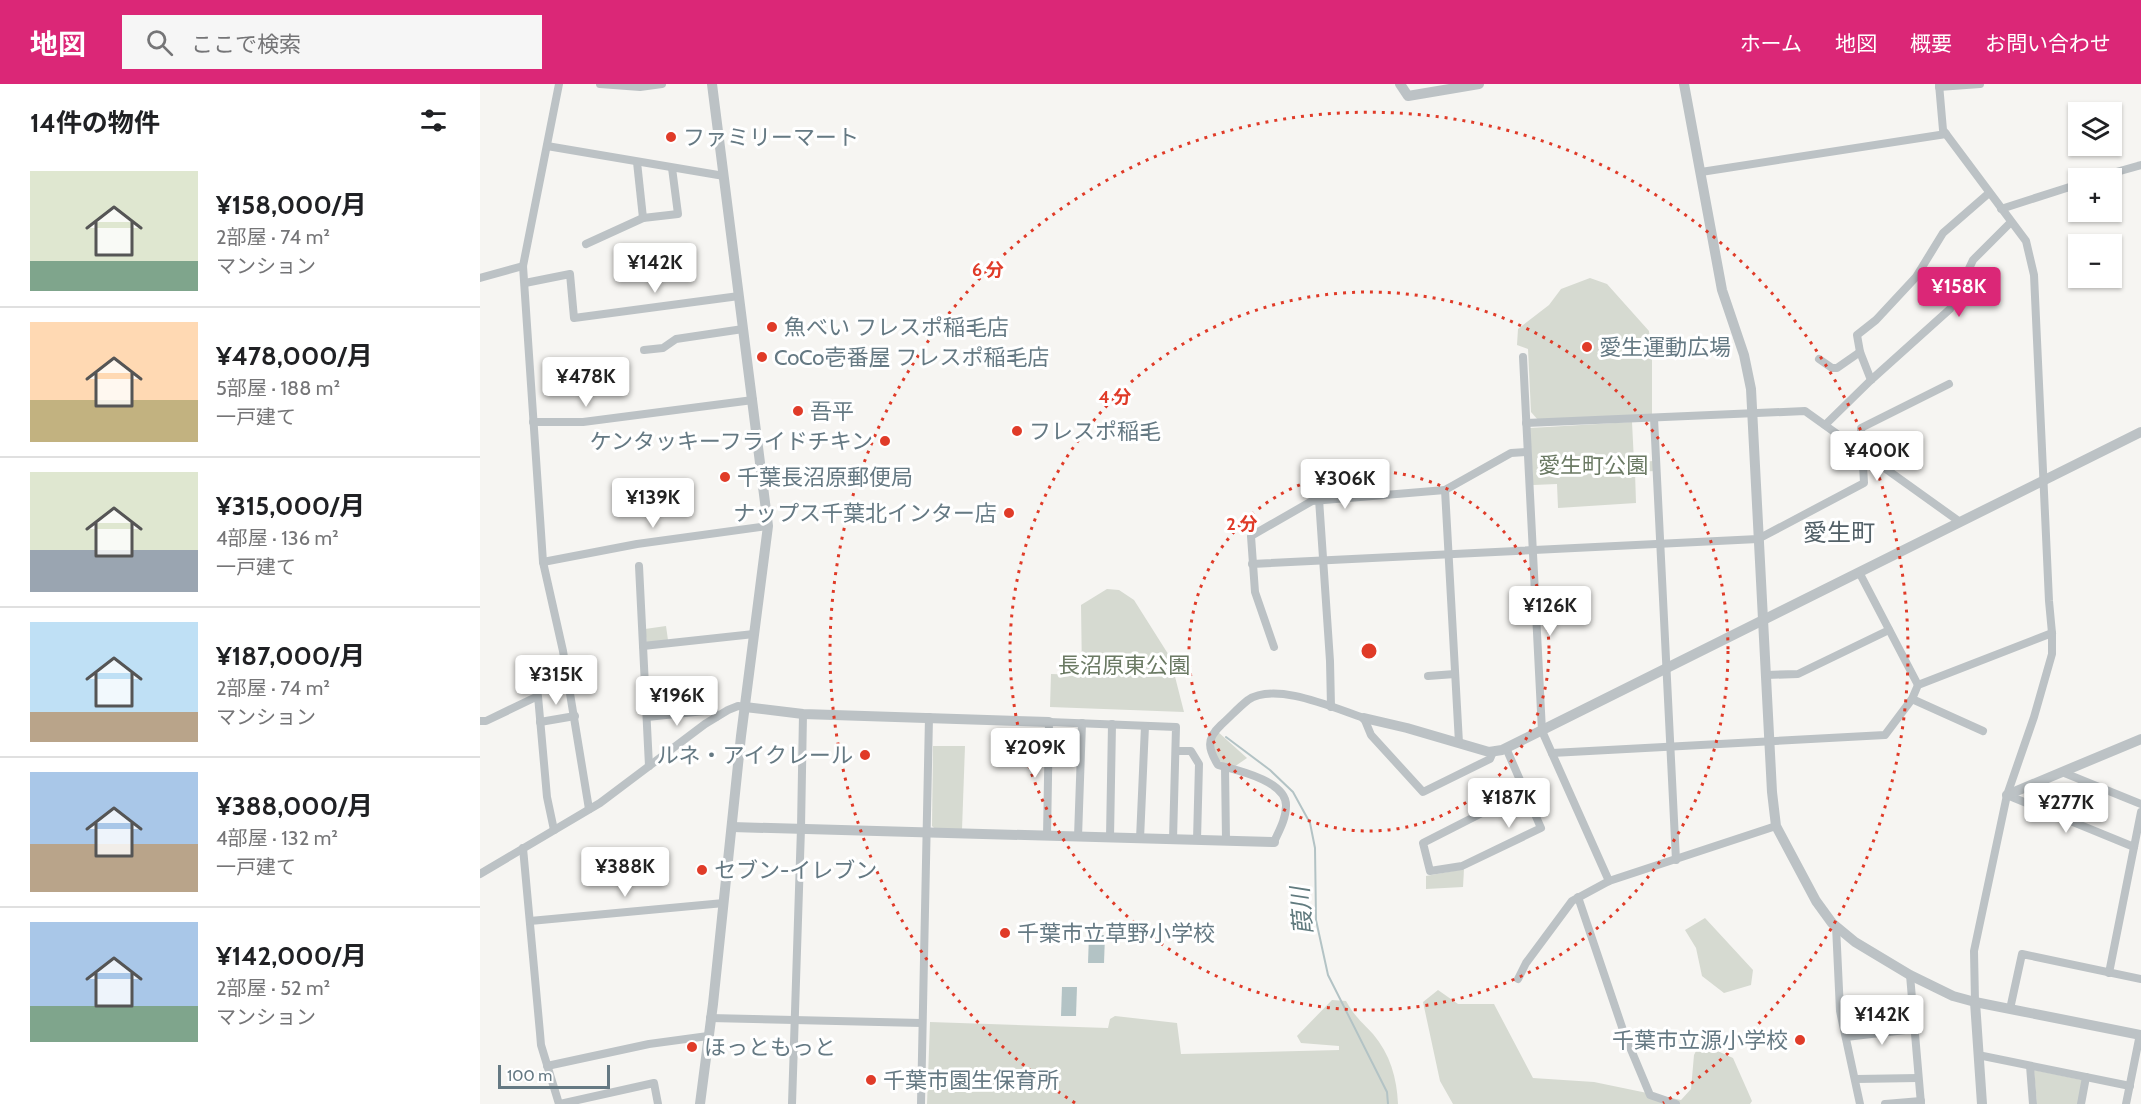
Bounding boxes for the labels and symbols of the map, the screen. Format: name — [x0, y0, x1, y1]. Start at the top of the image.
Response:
place label: ファミリーマート — [683, 124, 859, 151]
marker: ファミリーマート — [664, 130, 678, 144]
pin: ¥142K — [613, 243, 697, 294]
text: 6 分 — [972, 259, 1004, 281]
pin: ¥158K — [1917, 267, 2001, 318]
place label: 魚べい フレスポ稲毛店 — [784, 314, 1009, 341]
marker: 魚べい フレスポ稲毛店 — [765, 320, 779, 334]
place label: 愛生運動広場 — [1599, 334, 1731, 361]
marker: 愛生運動広場 — [1580, 340, 1594, 354]
place label: CoCo壱番屋 フレスポ稲毛店 — [774, 344, 1049, 371]
marker: CoCo壱番屋 フレスポ稲毛店 — [755, 350, 769, 364]
pin: ¥478K — [544, 357, 628, 408]
text: 4 分 — [1098, 386, 1132, 408]
place label: 吾平 — [810, 398, 854, 425]
marker: 吾平 — [791, 404, 805, 418]
place label: フレスポ稲毛 — [1029, 418, 1161, 445]
marker: フレスポ稲毛 — [1010, 424, 1024, 438]
place label: ケンタッキーフライドチキン — [590, 428, 873, 455]
pin: ¥400K — [1835, 431, 1919, 482]
marker: ケンタッキーフライドチキン — [878, 434, 892, 448]
park label: 愛生町公園 — [1538, 452, 1648, 479]
pin: ¥306K — [1303, 459, 1387, 510]
place label: 千葉長沼原郵便局 — [737, 464, 913, 491]
marker: 千葉長沼原郵便局 — [718, 470, 732, 484]
pin: ¥139K — [611, 478, 695, 529]
place label: ナップス千葉北インター店 — [733, 500, 997, 527]
marker: ナップス千葉北インター店 — [1002, 506, 1016, 520]
text: 2 分 — [1226, 513, 1258, 535]
district label: 愛生町 — [1803, 518, 1875, 547]
pin: ¥126K — [1508, 586, 1592, 637]
centre of rings — [1359, 641, 1379, 661]
park label: 長沼原東公園 — [1058, 652, 1190, 679]
pin: ¥315K — [514, 655, 598, 706]
pin: ¥196K — [635, 676, 719, 727]
pin: ¥209K — [993, 728, 1077, 779]
place label: ルネ・アイクレール — [657, 742, 853, 769]
marker: ルネ・アイクレール — [858, 748, 872, 762]
pin: ¥187K — [1467, 778, 1551, 829]
pin: ¥277K — [2024, 783, 2108, 834]
pin: ¥388K — [583, 847, 667, 898]
place label: セブン-イレブン — [714, 857, 877, 884]
marker: セブン-イレブン — [695, 863, 709, 877]
water label: 葭川 — [1285, 883, 1318, 936]
place label: 千葉市立草野小学校 — [1017, 920, 1215, 947]
marker: 千葉市立草野小学校 — [998, 926, 1012, 940]
pin: ¥142K — [1840, 995, 1924, 1046]
place label: 千葉市立源小学校 — [1612, 1027, 1788, 1054]
marker: 千葉市立源小学校 — [1793, 1033, 1807, 1047]
place label: ほっともっと — [704, 1034, 836, 1061]
marker: ほっともっと — [685, 1040, 699, 1054]
scale bar — [498, 1062, 610, 1090]
place label: 千葉市園生保育所 — [883, 1067, 1059, 1094]
marker: 千葉市園生保育所 — [864, 1073, 878, 1087]

